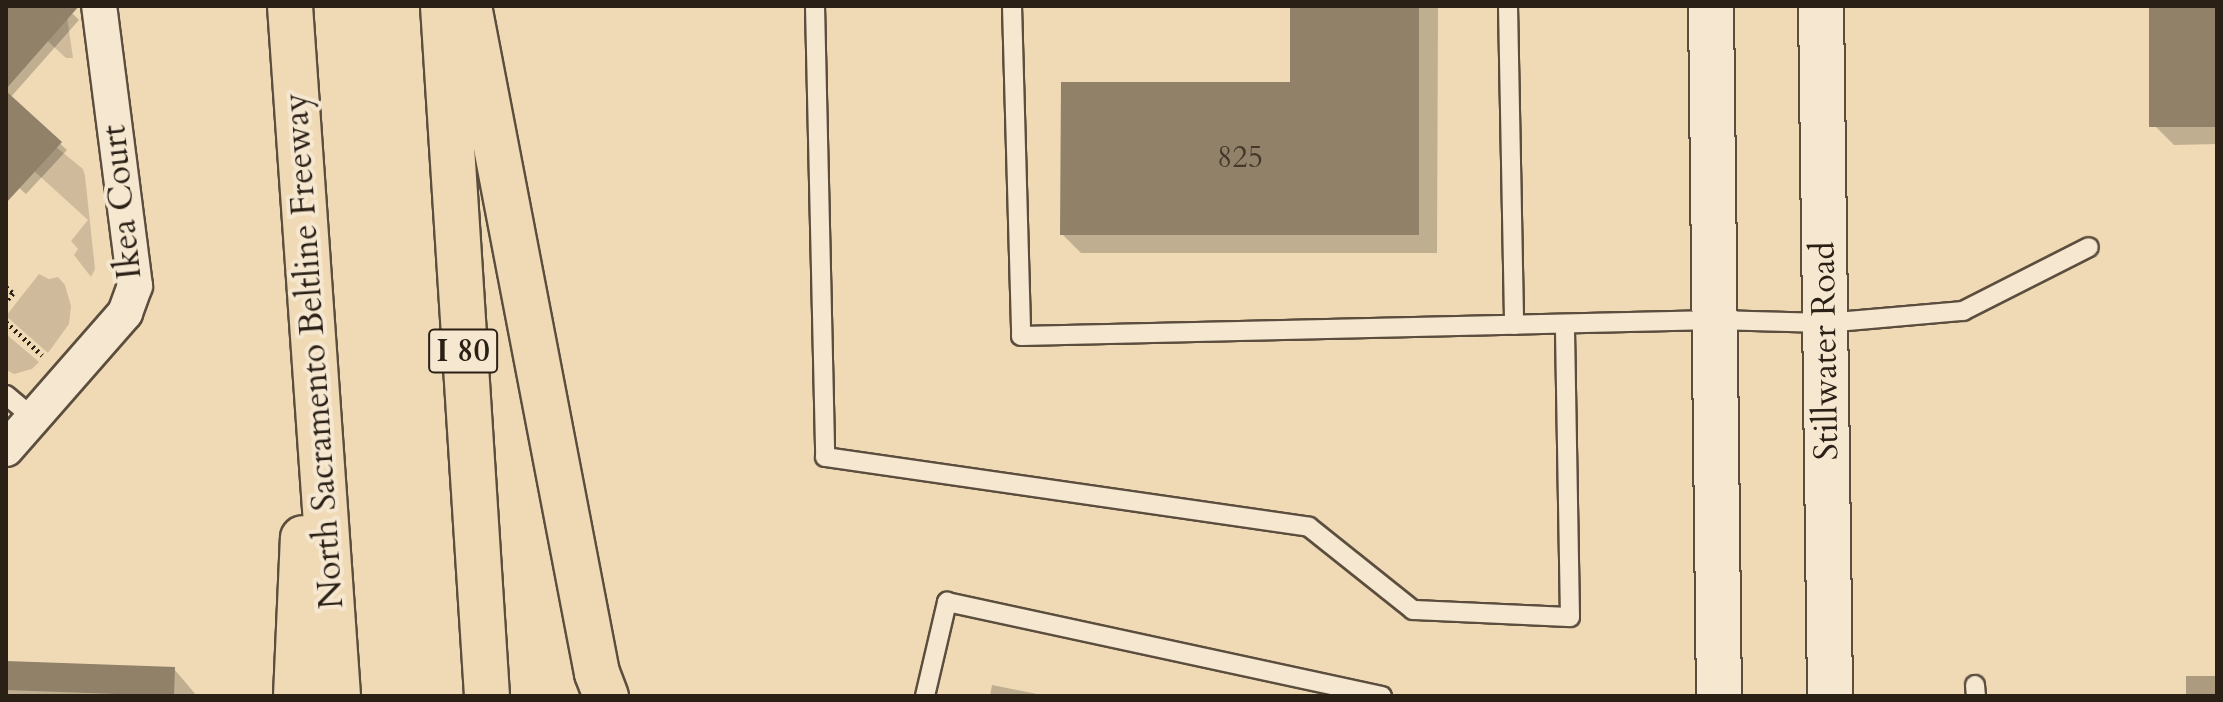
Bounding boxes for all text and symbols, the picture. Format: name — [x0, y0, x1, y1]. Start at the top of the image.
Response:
street label: North Sacramento Beltline Freeway — [276, 92, 352, 610]
street label: Ikea Court — [94, 123, 150, 281]
house number: 825 — [1217, 140, 1263, 176]
street label: Stillwater Road — [1803, 241, 1847, 461]
road number: I 80 — [427, 323, 499, 379]

